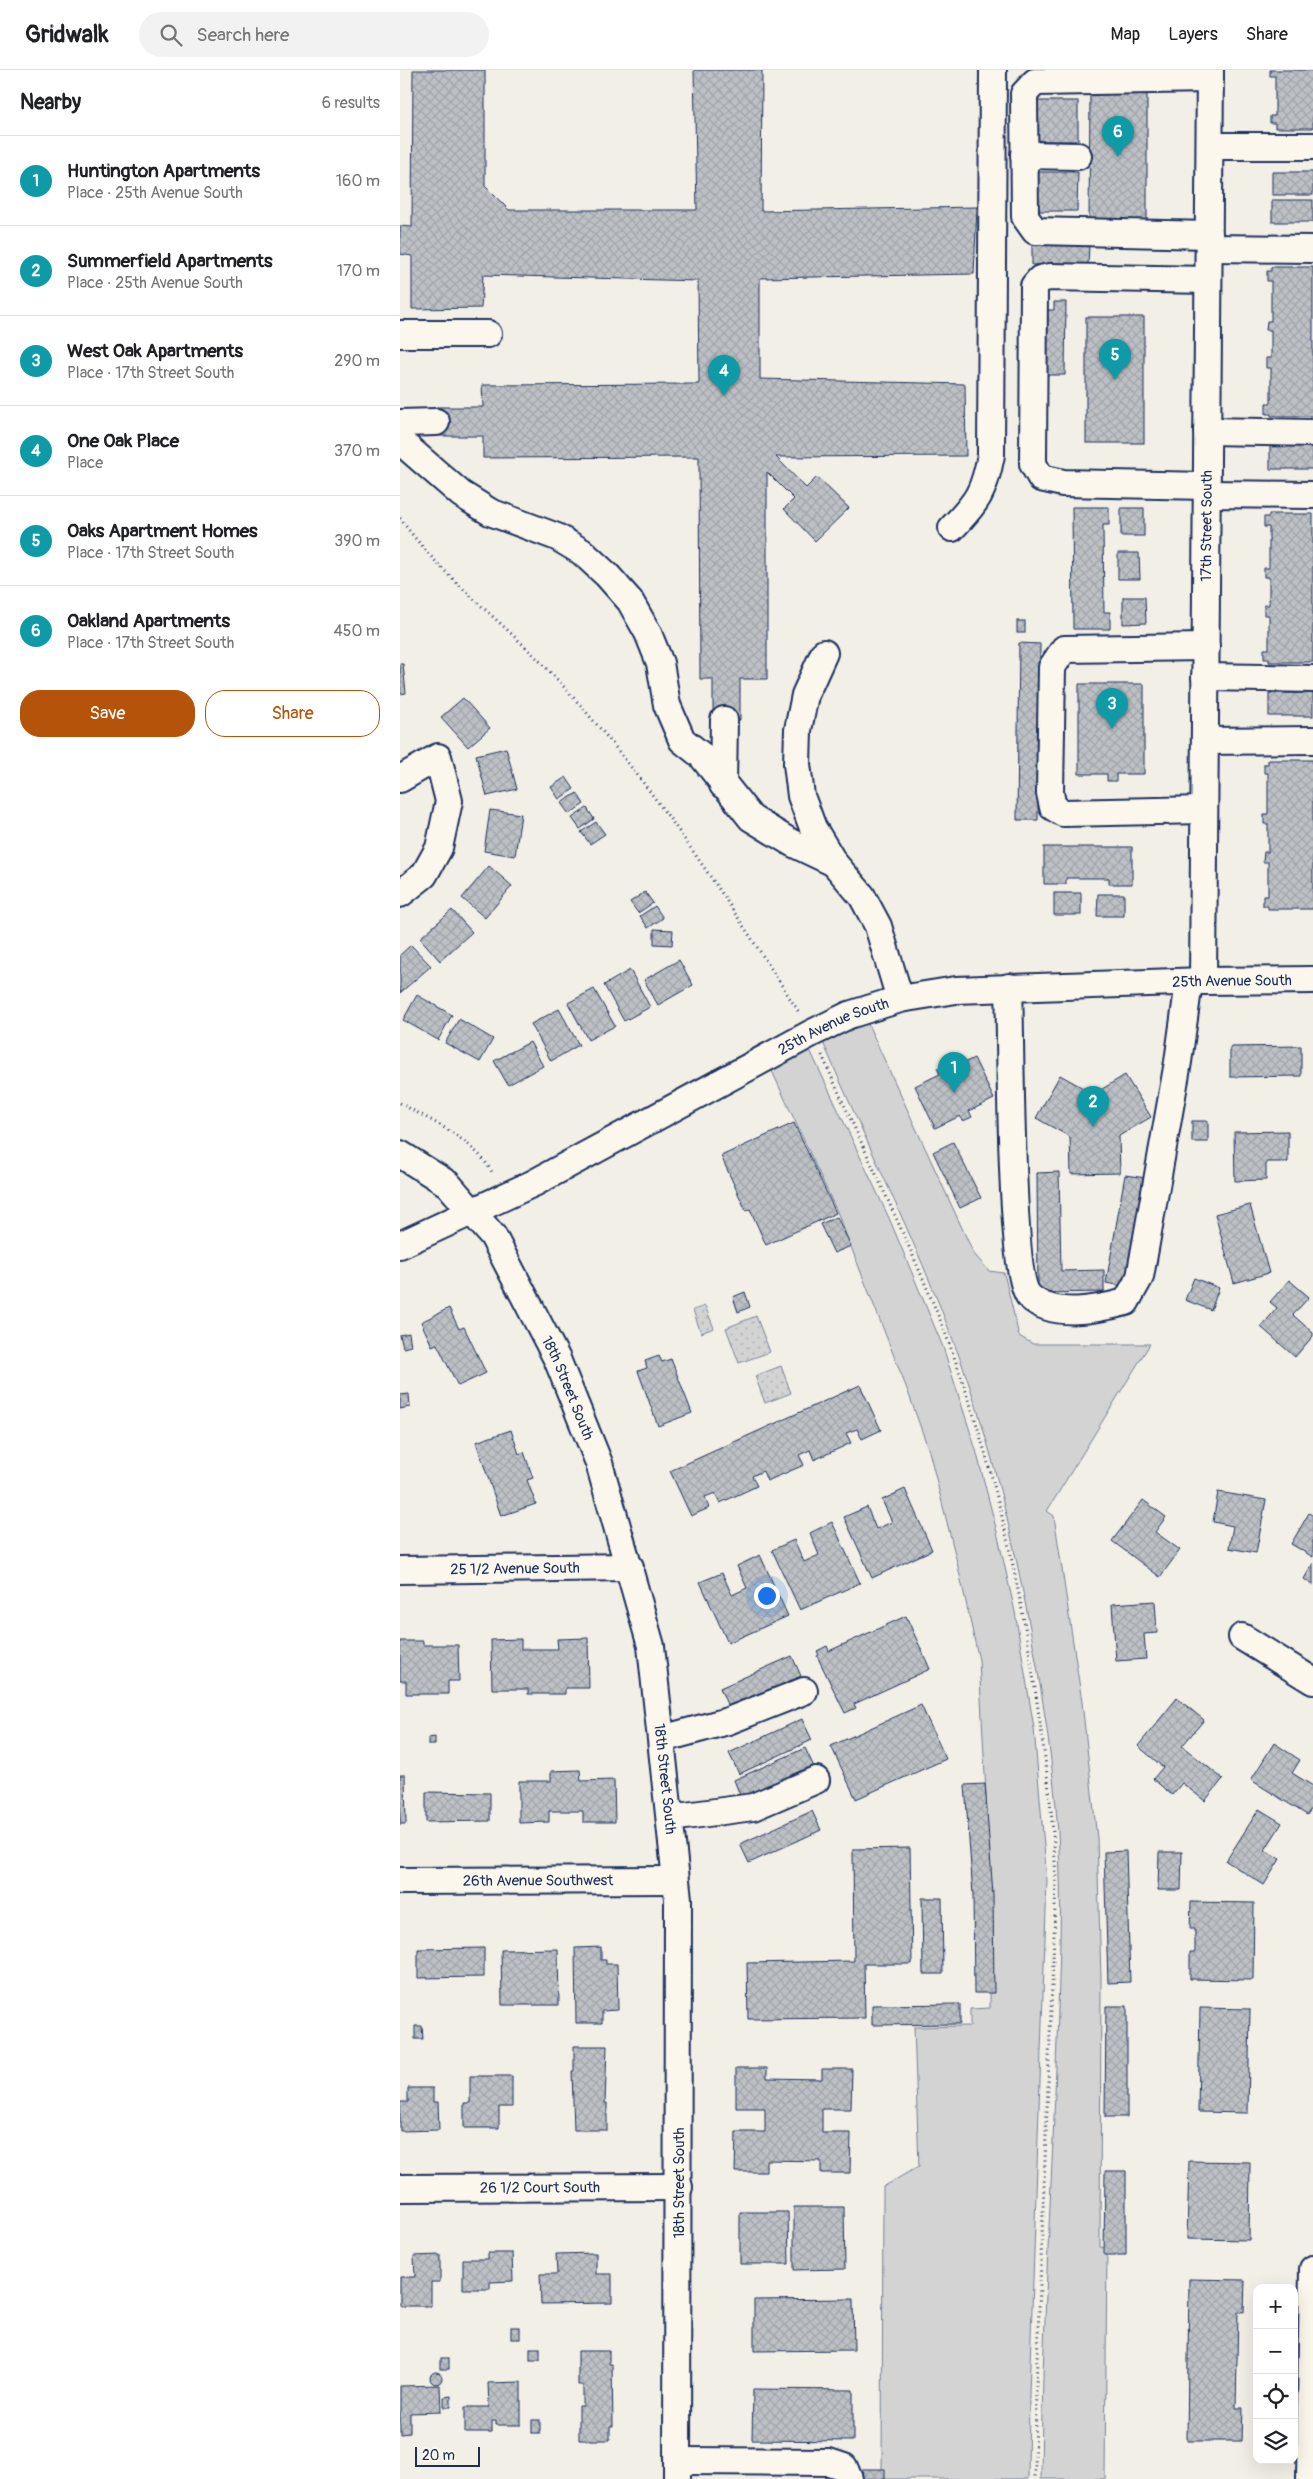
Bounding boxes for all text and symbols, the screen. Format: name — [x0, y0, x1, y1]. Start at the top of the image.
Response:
search box — [139, 12, 489, 57]
text: Gridwalk — [25, 20, 109, 49]
icon: search — [157, 21, 185, 49]
text: Search here — [197, 23, 289, 47]
text: Map — [1111, 23, 1140, 46]
text: Layers — [1168, 23, 1218, 46]
text: Share — [1246, 23, 1288, 46]
text: Nearby — [20, 89, 81, 116]
text: 6 results — [322, 93, 380, 113]
pin: 6 — [1102, 116, 1134, 157]
text: Huntington Apartments — [67, 159, 260, 183]
text: 1 — [33, 171, 39, 191]
text: 160 m — [336, 171, 380, 191]
text: Place · 25th Avenue South — [67, 183, 243, 203]
text: Summerfield Apartments — [67, 249, 273, 273]
text: 2 — [32, 261, 40, 281]
text: 170 m — [337, 261, 380, 281]
text: Place · 25th Avenue South — [67, 273, 243, 293]
text: West Oak Apartments — [67, 339, 243, 363]
pin: 5 — [1099, 339, 1131, 380]
text: 3 — [32, 351, 40, 371]
text: 290 m — [334, 351, 380, 371]
pin: 4 — [708, 355, 740, 396]
text: Place · 17th Street South — [67, 363, 234, 383]
text: One Oak Place — [67, 429, 179, 453]
text: 4 — [31, 441, 41, 461]
text: 370 m — [334, 441, 380, 461]
text: Place — [67, 453, 103, 473]
street label: 17th Street South — [1197, 470, 1216, 582]
text: Oaks Apartment Homes — [67, 519, 258, 543]
text: 5 — [32, 531, 40, 551]
text: 390 m — [334, 531, 380, 551]
text: Place · 17th Street South — [67, 543, 234, 563]
text: Oakland Apartments — [67, 609, 230, 633]
text: 6 — [31, 621, 41, 641]
text: 450 m — [333, 621, 380, 641]
text: Place · 17th Street South — [67, 633, 234, 653]
pin: 3 — [1096, 688, 1128, 729]
button: Save — [20, 690, 195, 737]
button: Share — [205, 690, 380, 737]
street label: 25th Avenue South — [1172, 971, 1292, 992]
street label: 25th Avenue South — [775, 994, 891, 1059]
pin: 1 — [938, 1052, 970, 1093]
pin: 2 — [1077, 1086, 1109, 1127]
street label: 18th Street South — [537, 1333, 598, 1443]
street label: 25 1/2 Avenue South — [450, 1558, 580, 1579]
your location — [754, 1583, 780, 1609]
street label: 18th Street South — [650, 1723, 681, 1835]
street label: 26th Avenue Southwest — [463, 1871, 614, 1890]
street label: 18th Street South — [670, 2127, 689, 2239]
street label: 26 1/2 Court South — [480, 2178, 600, 2197]
map controls — [1253, 2284, 1298, 2464]
button: + — [1253, 2284, 1298, 2329]
button: − — [1253, 2329, 1298, 2374]
button: locate — [1253, 2374, 1298, 2419]
button: layers — [1253, 2419, 1298, 2464]
scale bar — [415, 2444, 480, 2467]
text: 20 m — [422, 2447, 455, 2464]

